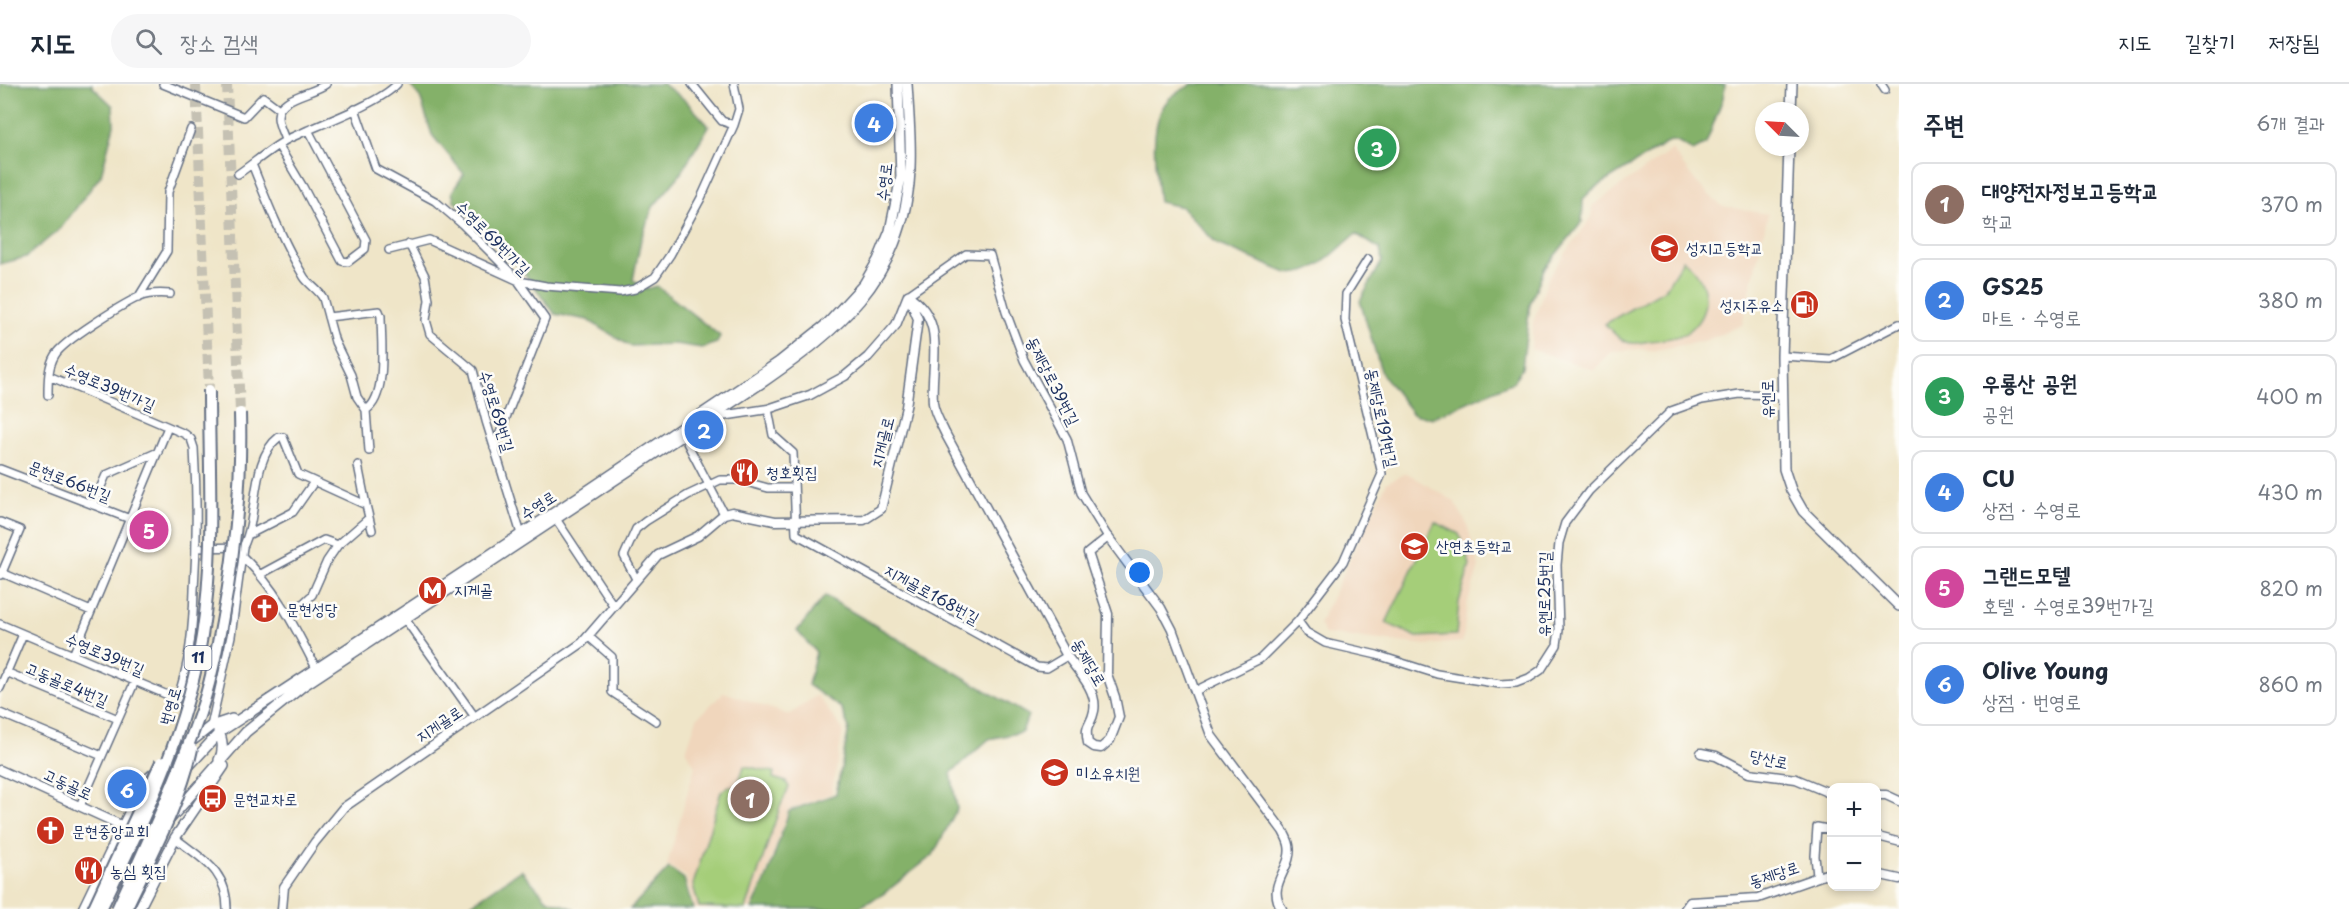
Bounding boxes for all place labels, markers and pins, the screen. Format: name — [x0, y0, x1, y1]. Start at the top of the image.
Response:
pin: 4 — [854, 100, 894, 146]
pin: 3 — [1358, 126, 1396, 170]
school or university icon: 성지고등학교 — [1649, 232, 1681, 264]
place label: 성지고등학교 — [1686, 235, 1763, 259]
fuel station icon: 성지주유소 — [1789, 289, 1821, 321]
place label: 성지주유소 — [1720, 292, 1784, 316]
pin: 2 — [684, 408, 724, 452]
restaurant icon: 청호횟집 — [729, 456, 761, 488]
place label: 청호횟집 — [766, 459, 818, 483]
pin: 5 — [130, 508, 168, 552]
school or university icon: 산연초등학교 — [1399, 530, 1431, 562]
place label: 산연초등학교 — [1436, 533, 1513, 557]
metro station icon: 지게골 — [417, 574, 449, 606]
place label: 지게골 — [454, 577, 493, 601]
church icon: 문현성당 — [249, 593, 281, 625]
place label: 문현성당 — [286, 596, 338, 620]
school or university icon: 미소유치원 — [1039, 757, 1071, 789]
place label: 미소유치원 — [1076, 760, 1140, 784]
pin: 6 — [108, 766, 146, 812]
pin: 1 — [730, 776, 770, 822]
bus stop icon: 문현교차로 — [196, 783, 228, 815]
place label: 문현교차로 — [233, 786, 297, 810]
church icon: 문현중앙교회 — [35, 815, 67, 847]
place label: 문현중앙교회 — [72, 818, 149, 842]
restaurant icon: 농심 횟집 — [73, 855, 105, 887]
place label: 농심 횟집 — [110, 858, 167, 882]

